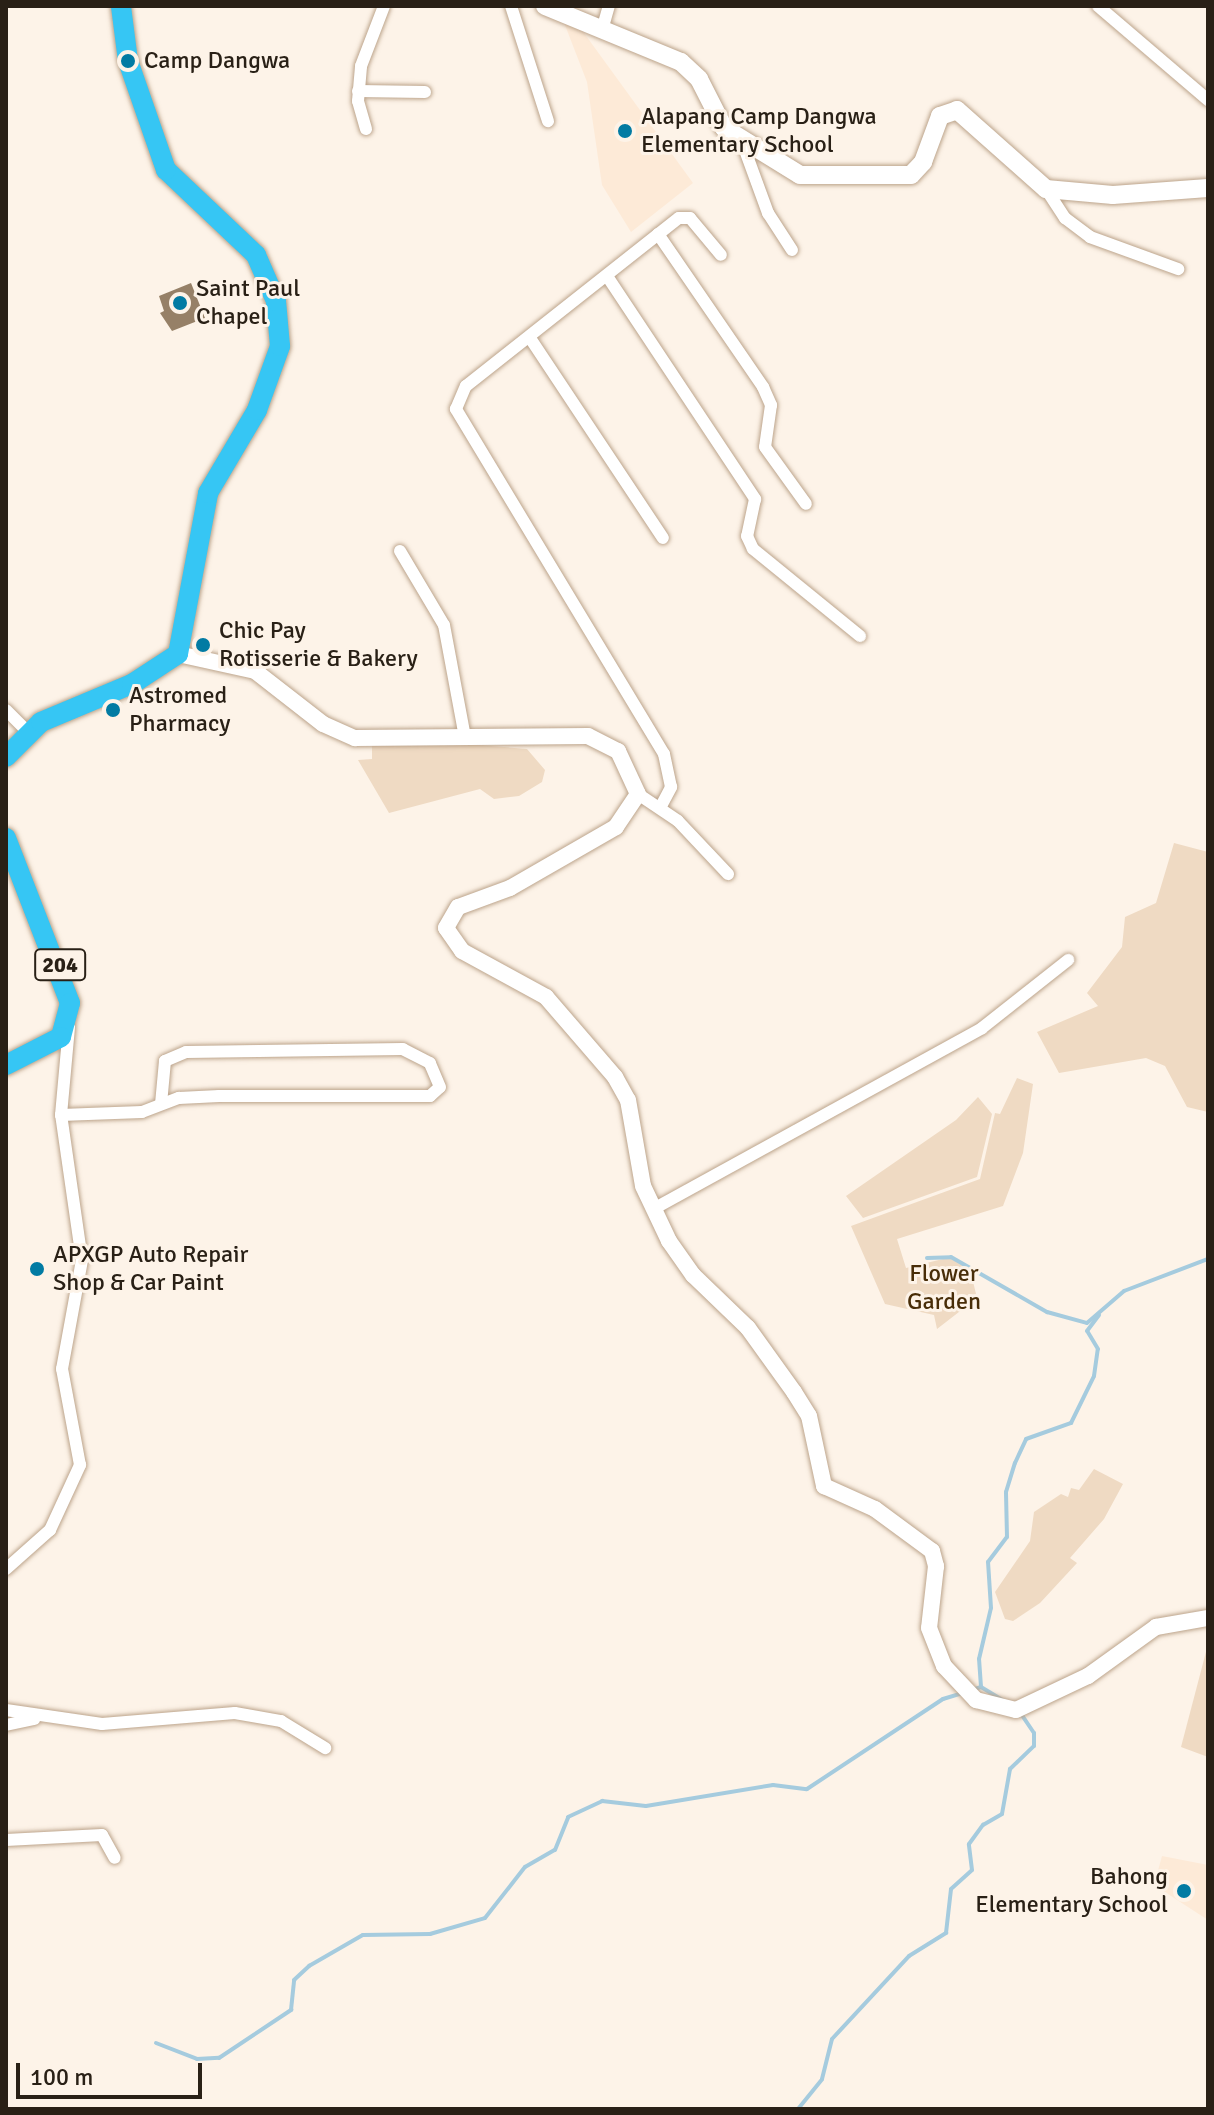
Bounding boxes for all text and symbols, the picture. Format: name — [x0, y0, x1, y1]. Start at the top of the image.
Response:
place label: Camp Dangwa — [144, 47, 290, 75]
marker: Camp Dangwa — [119, 52, 137, 70]
place label: Alapang Camp Dangwa Elementary School — [641, 103, 877, 159]
marker: Alapang Camp Dangwa Elementary School — [616, 122, 634, 140]
place label: Saint Paul Chapel — [196, 275, 300, 331]
marker: Saint Paul Chapel — [171, 294, 189, 312]
place label: Chic Pay Rotisserie & Bakery — [219, 617, 418, 673]
marker: Chic Pay Rotisserie & Bakery — [194, 636, 212, 654]
place label: Astromed Pharmacy — [129, 682, 230, 738]
marker: Astromed Pharmacy — [104, 701, 122, 719]
road number: 204 — [34, 947, 86, 983]
place label: APXGP Auto Repair Shop & Car Paint — [53, 1241, 248, 1297]
marker: APXGP Auto Repair Shop & Car Paint — [28, 1260, 46, 1278]
park label: Flower Garden — [907, 1260, 981, 1316]
place label: Bahong Elementary School — [975, 1863, 1168, 1919]
marker: Bahong Elementary School — [1175, 1882, 1193, 1900]
scale bar — [20, 2047, 206, 2097]
text: 100 m — [30, 2062, 93, 2092]

